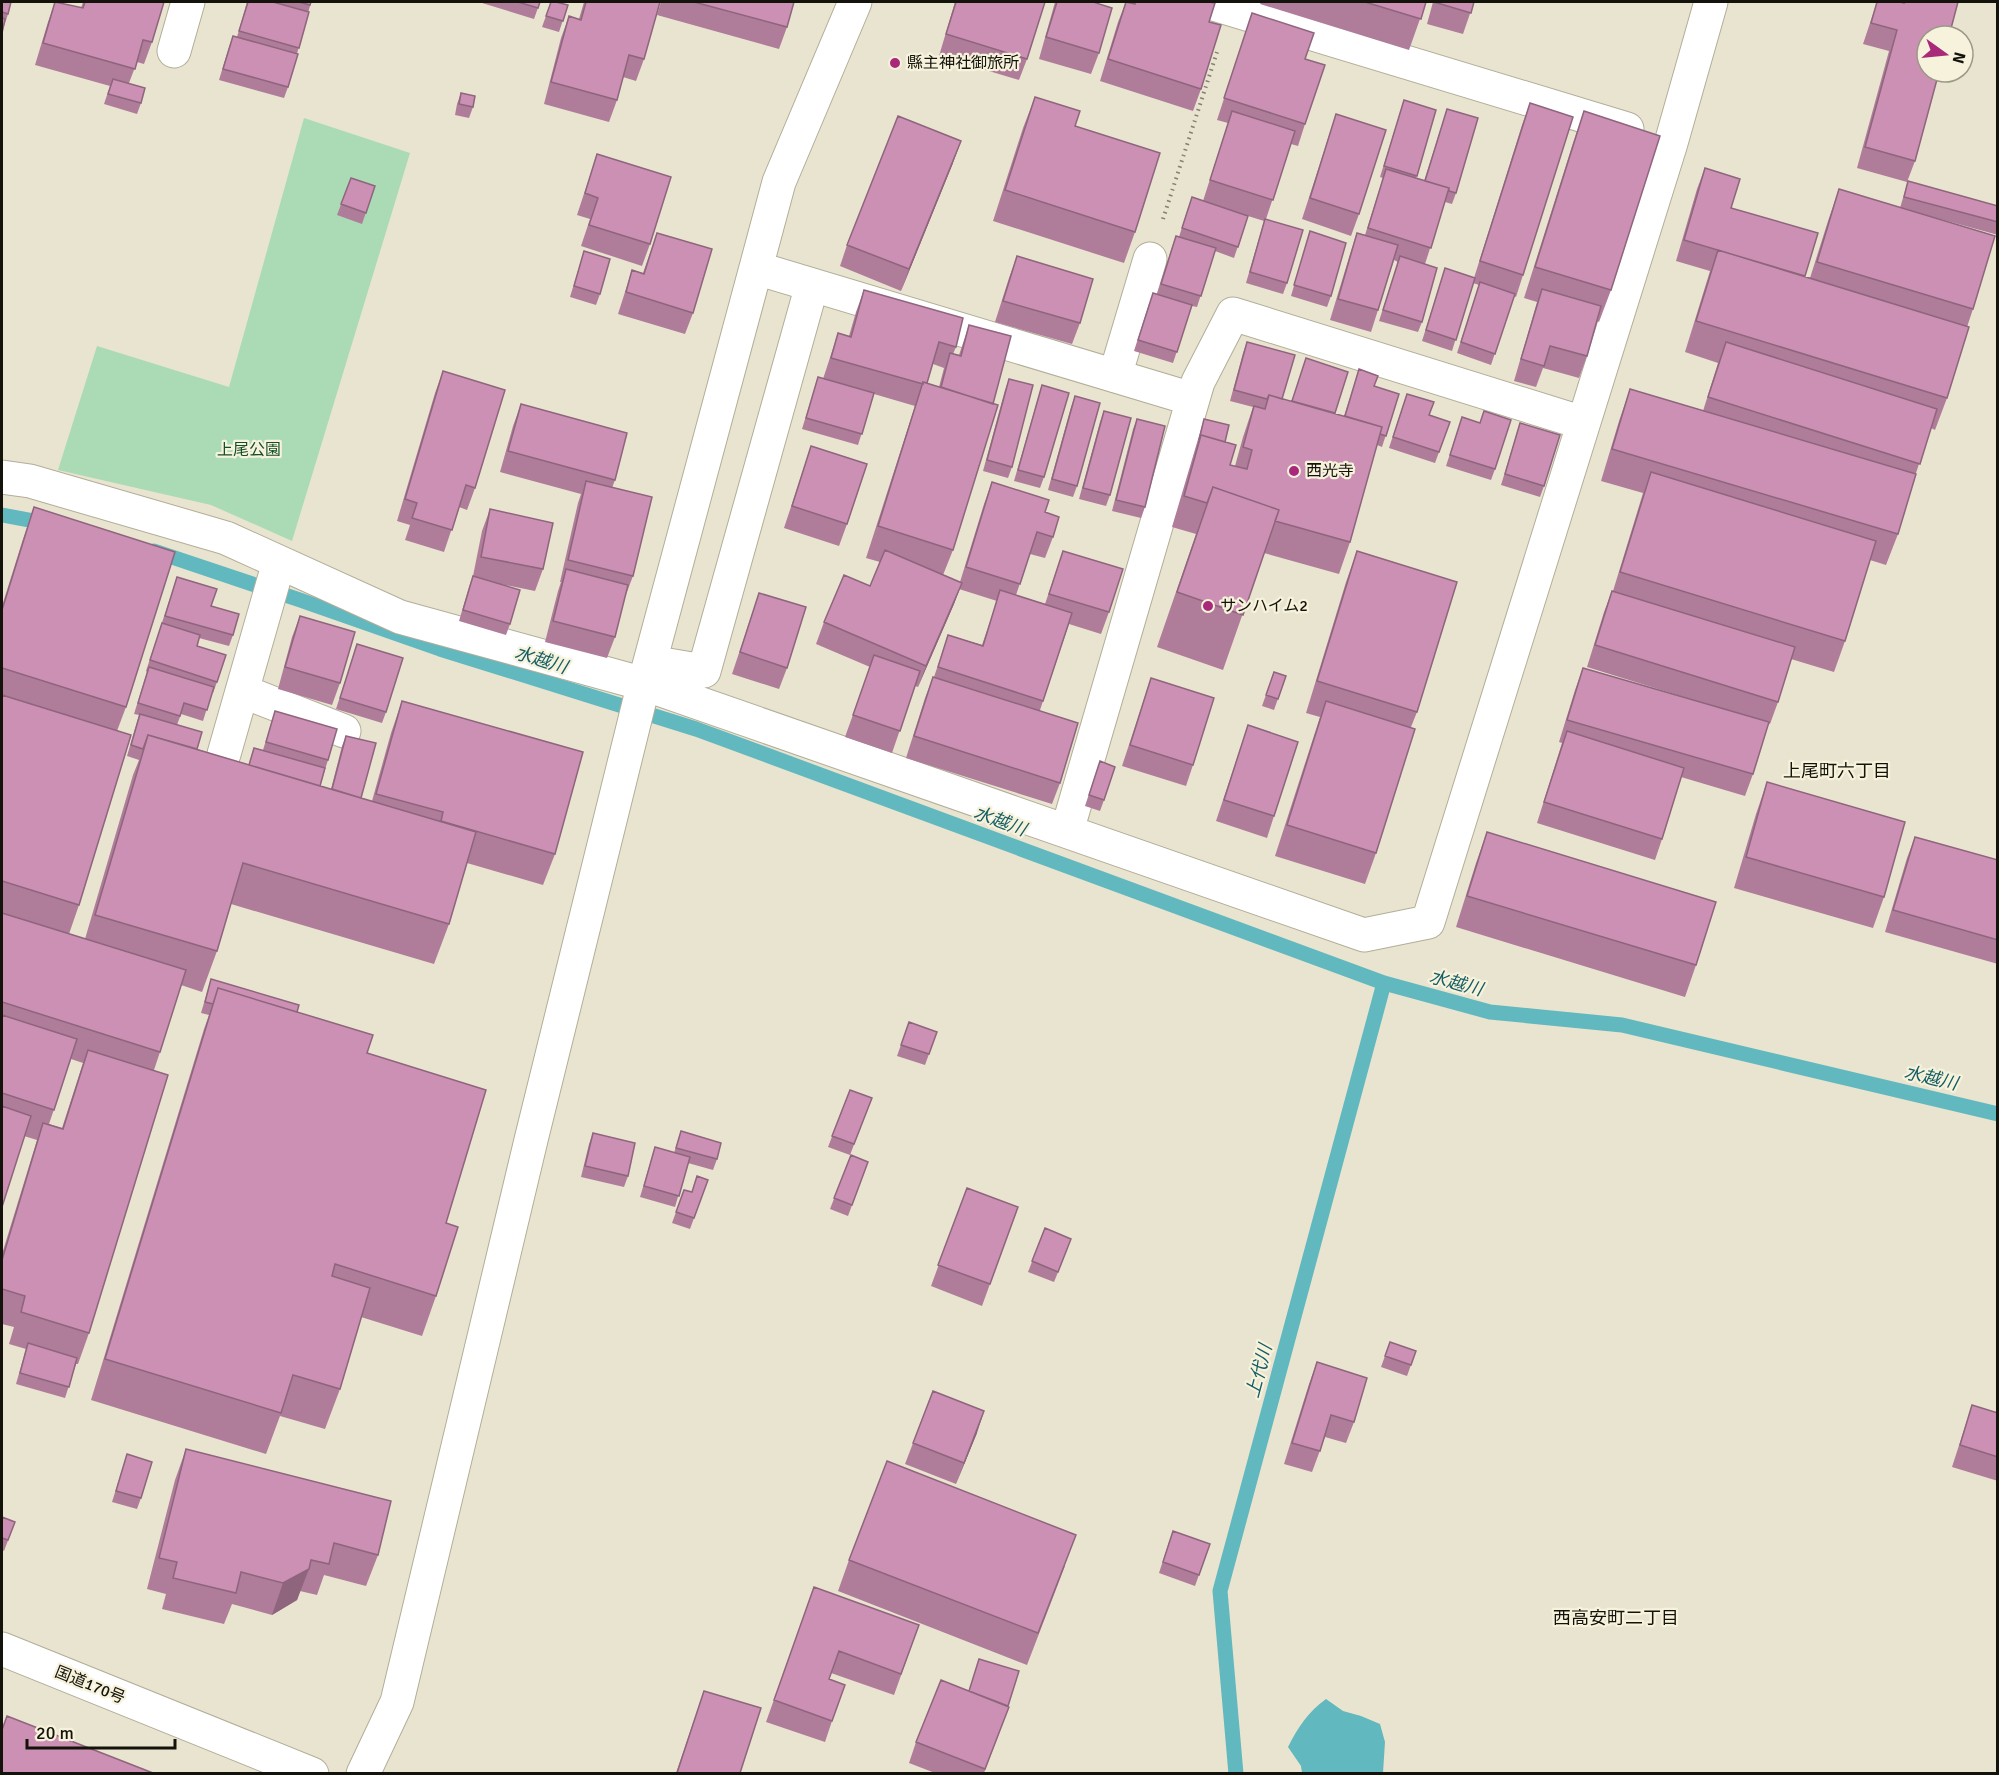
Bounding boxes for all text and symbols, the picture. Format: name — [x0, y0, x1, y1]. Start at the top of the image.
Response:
north arrow — [1915, 24, 1975, 84]
text: N — [1947, 50, 1970, 66]
place label: 縣主神社御旅所 — [907, 53, 1019, 73]
marker: 縣主神社御旅所 — [888, 56, 902, 70]
park label: 上尾公園 — [217, 440, 281, 460]
place label: 西光寺 — [1306, 461, 1354, 481]
marker: 西光寺 — [1287, 464, 1301, 478]
place label: サンハイム2 — [1220, 596, 1308, 616]
marker: サンハイム2 — [1201, 599, 1215, 613]
water label: 水越川 — [512, 642, 572, 679]
district label: 上尾町六丁目 — [1783, 760, 1891, 782]
water label: 水越川 — [971, 801, 1031, 841]
water label: 水越川 — [1427, 965, 1487, 1001]
water label: 水越川 — [1902, 1061, 1962, 1095]
water label: 上代川 — [1241, 1340, 1277, 1400]
district label: 西高安町二丁目 — [1553, 1607, 1679, 1629]
street label: 国道170号 — [52, 1662, 128, 1708]
scale bar — [27, 1712, 176, 1750]
text: 20 m — [36, 1722, 74, 1744]

